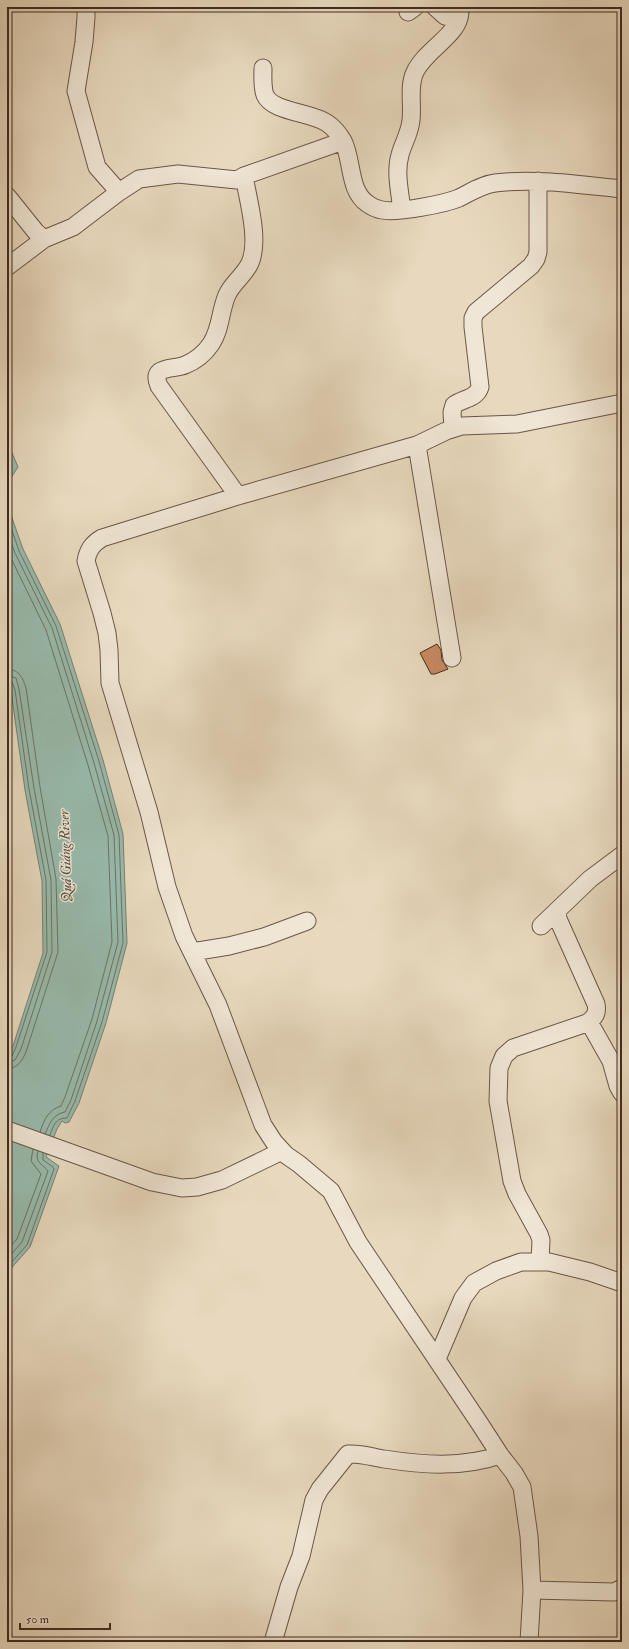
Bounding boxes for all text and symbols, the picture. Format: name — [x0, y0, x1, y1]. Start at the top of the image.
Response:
water label: Quá Giáng River — [55, 809, 77, 903]
scale bar — [20, 1605, 110, 1631]
text: 50 m — [26, 1612, 50, 1627]

